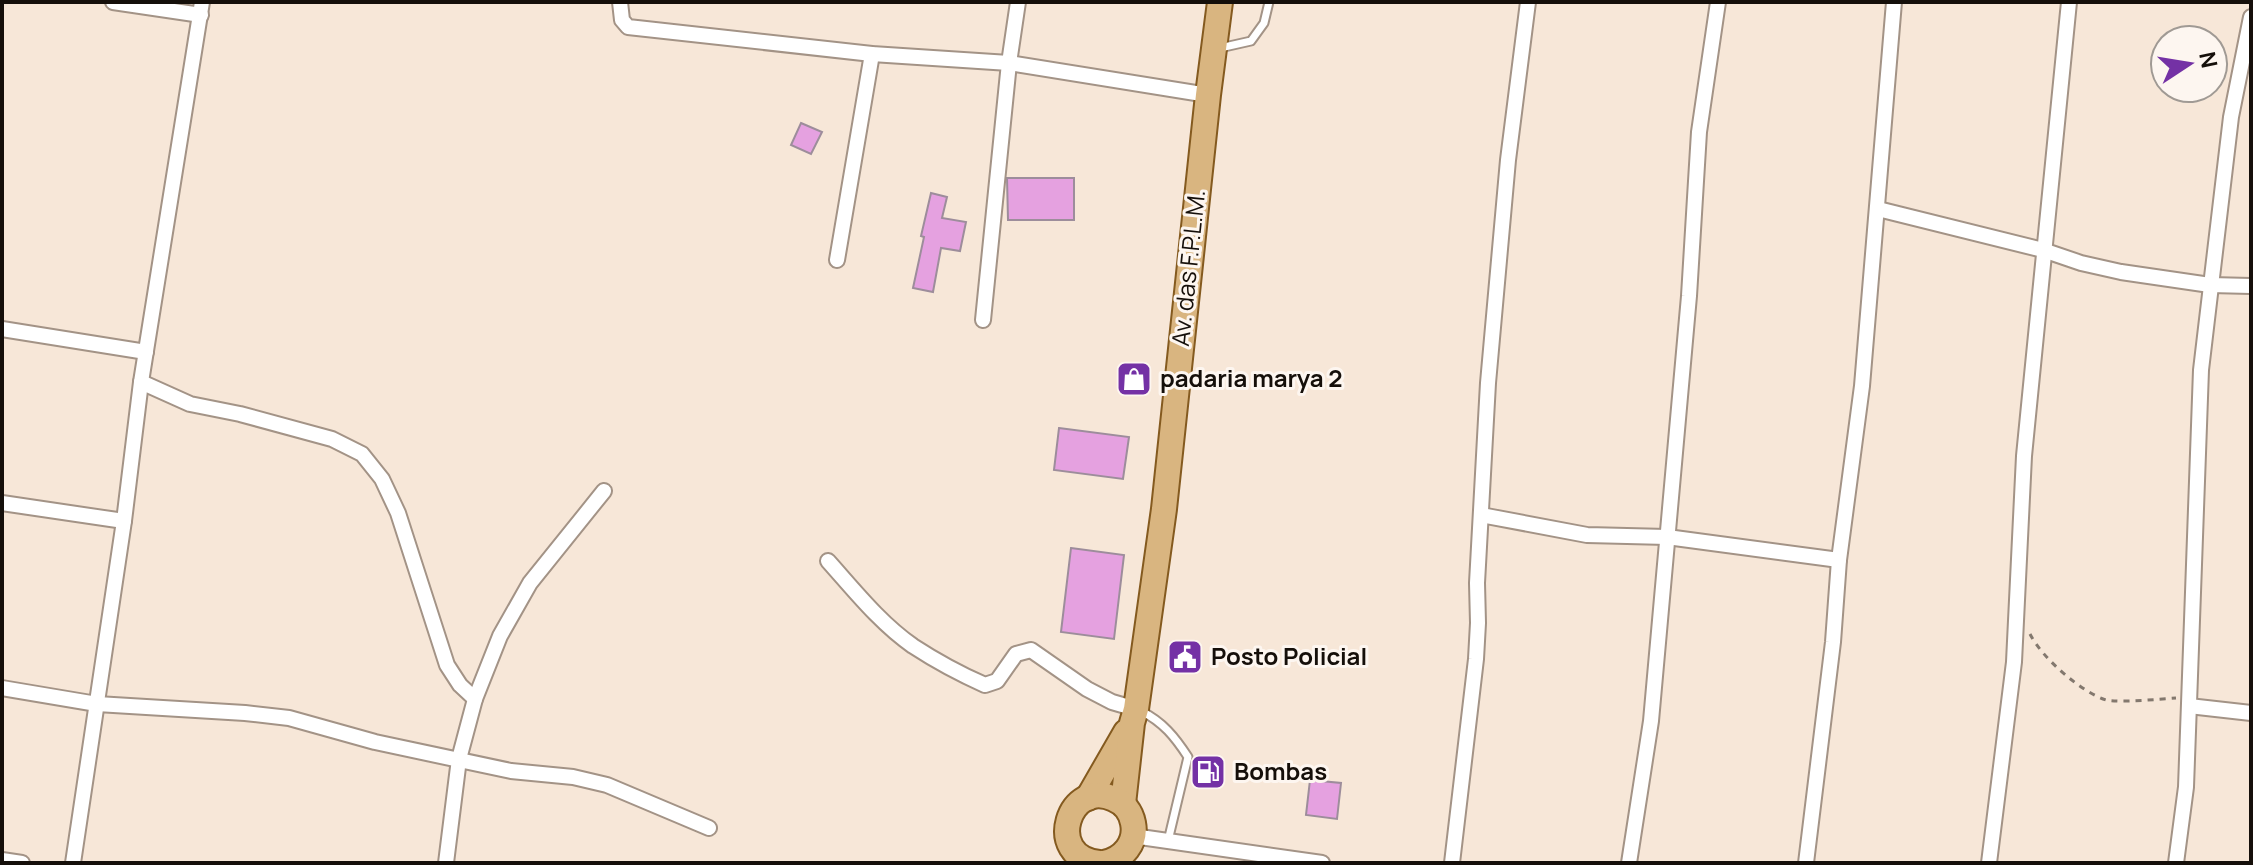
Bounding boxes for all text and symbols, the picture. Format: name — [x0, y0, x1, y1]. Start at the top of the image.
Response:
north arrow — [2149, 24, 2229, 104]
text: N — [2192, 49, 2225, 71]
street label: Av. das F.P.L.M. — [1163, 188, 1212, 348]
shop icon: padaria marya 2 — [1115, 360, 1153, 398]
place label: padaria marya 2 — [1160, 361, 1343, 394]
public building icon: Posto Policial — [1166, 638, 1204, 676]
place label: Posto Policial — [1211, 639, 1367, 672]
fuel station icon: Bombas — [1189, 753, 1227, 791]
place label: Bombas — [1234, 754, 1327, 787]

